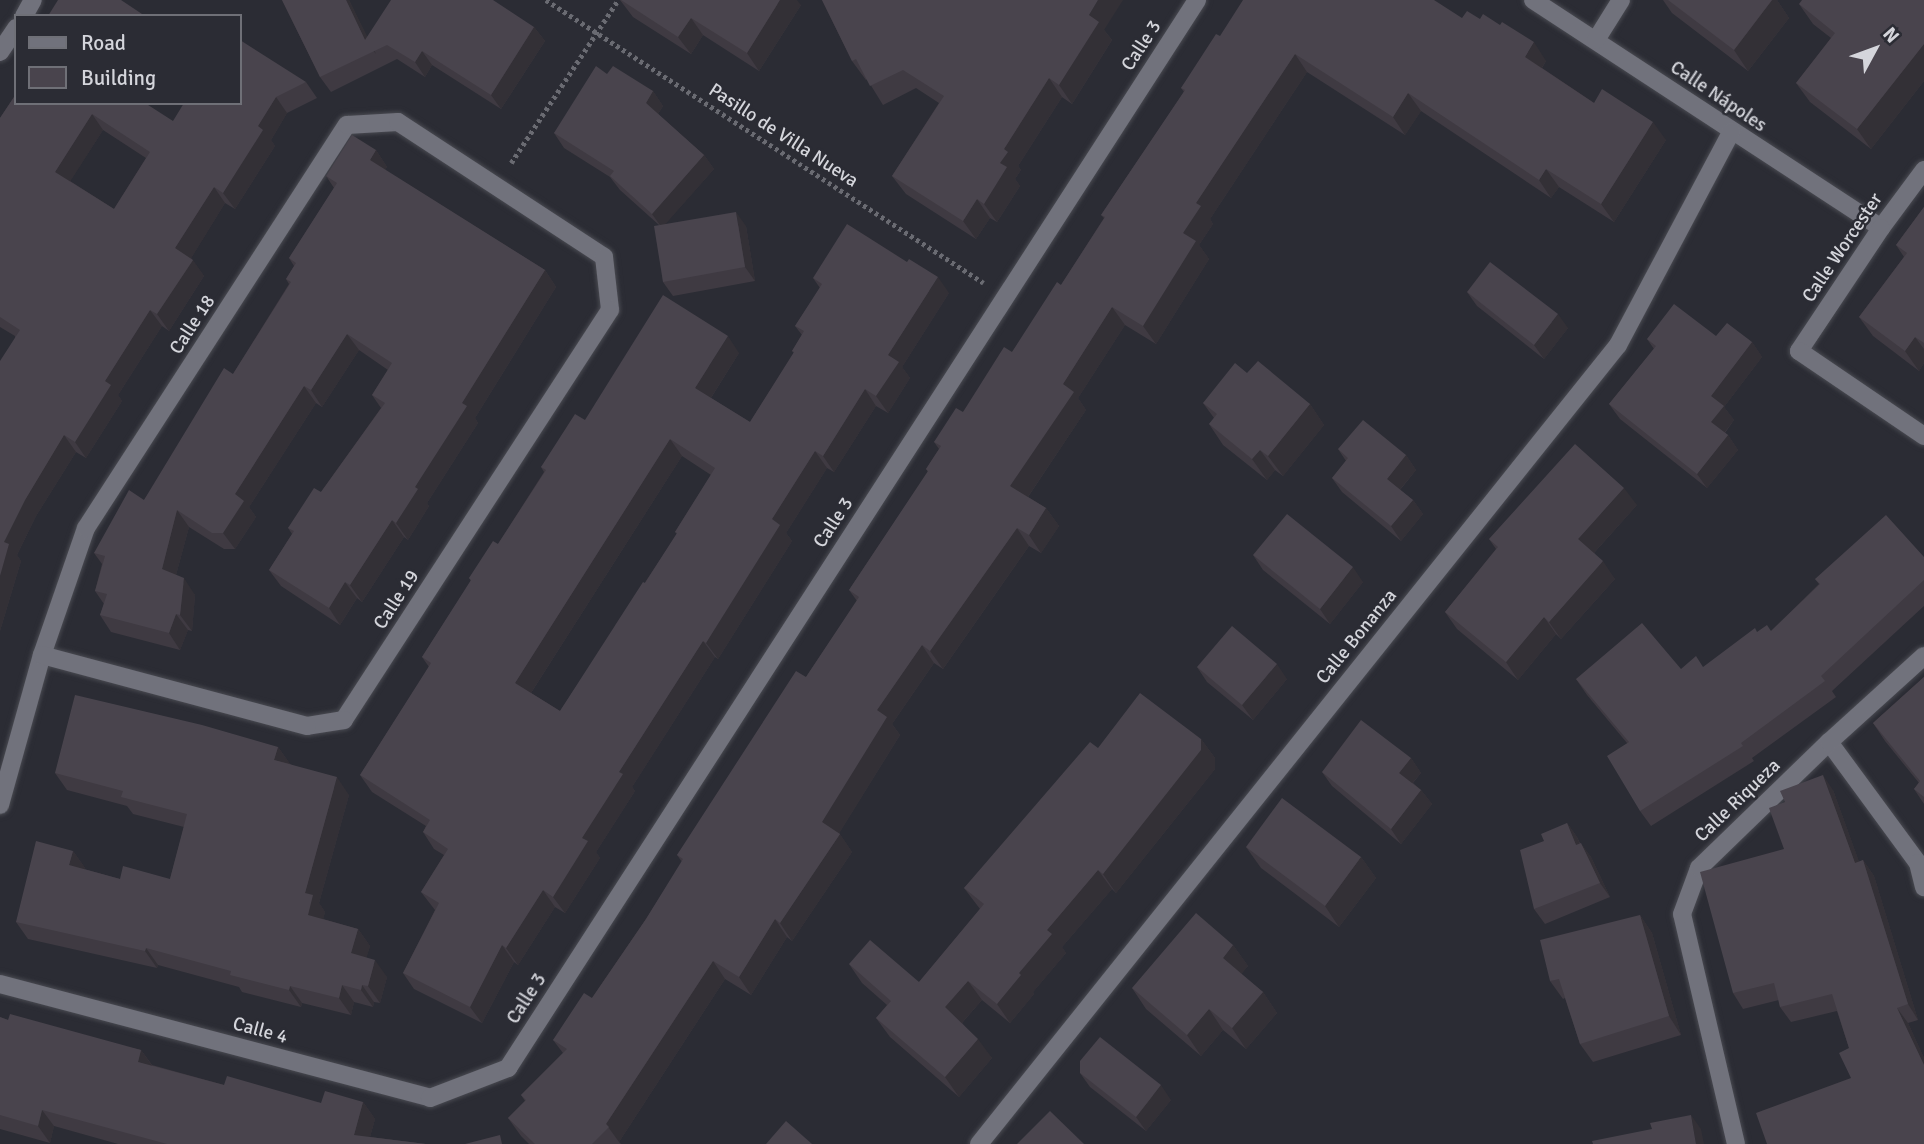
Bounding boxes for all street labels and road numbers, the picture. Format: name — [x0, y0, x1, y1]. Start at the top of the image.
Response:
street label: Calle 3 — [1117, 16, 1167, 76]
street label: Calle Nápoles — [1666, 56, 1770, 138]
street label: Pasillo de Villa Nueva — [704, 79, 862, 193]
street label: Calle Worcester — [1798, 189, 1888, 307]
street label: Calle 18 — [165, 291, 221, 359]
street label: Calle 3 — [809, 493, 859, 553]
street label: Calle 19 — [369, 566, 425, 634]
street label: Calle Bonanza — [1312, 585, 1402, 689]
street label: Calle Riqueza — [1691, 755, 1785, 847]
street label: Calle 3 — [502, 969, 552, 1029]
street label: Calle 4 — [230, 1013, 290, 1049]

